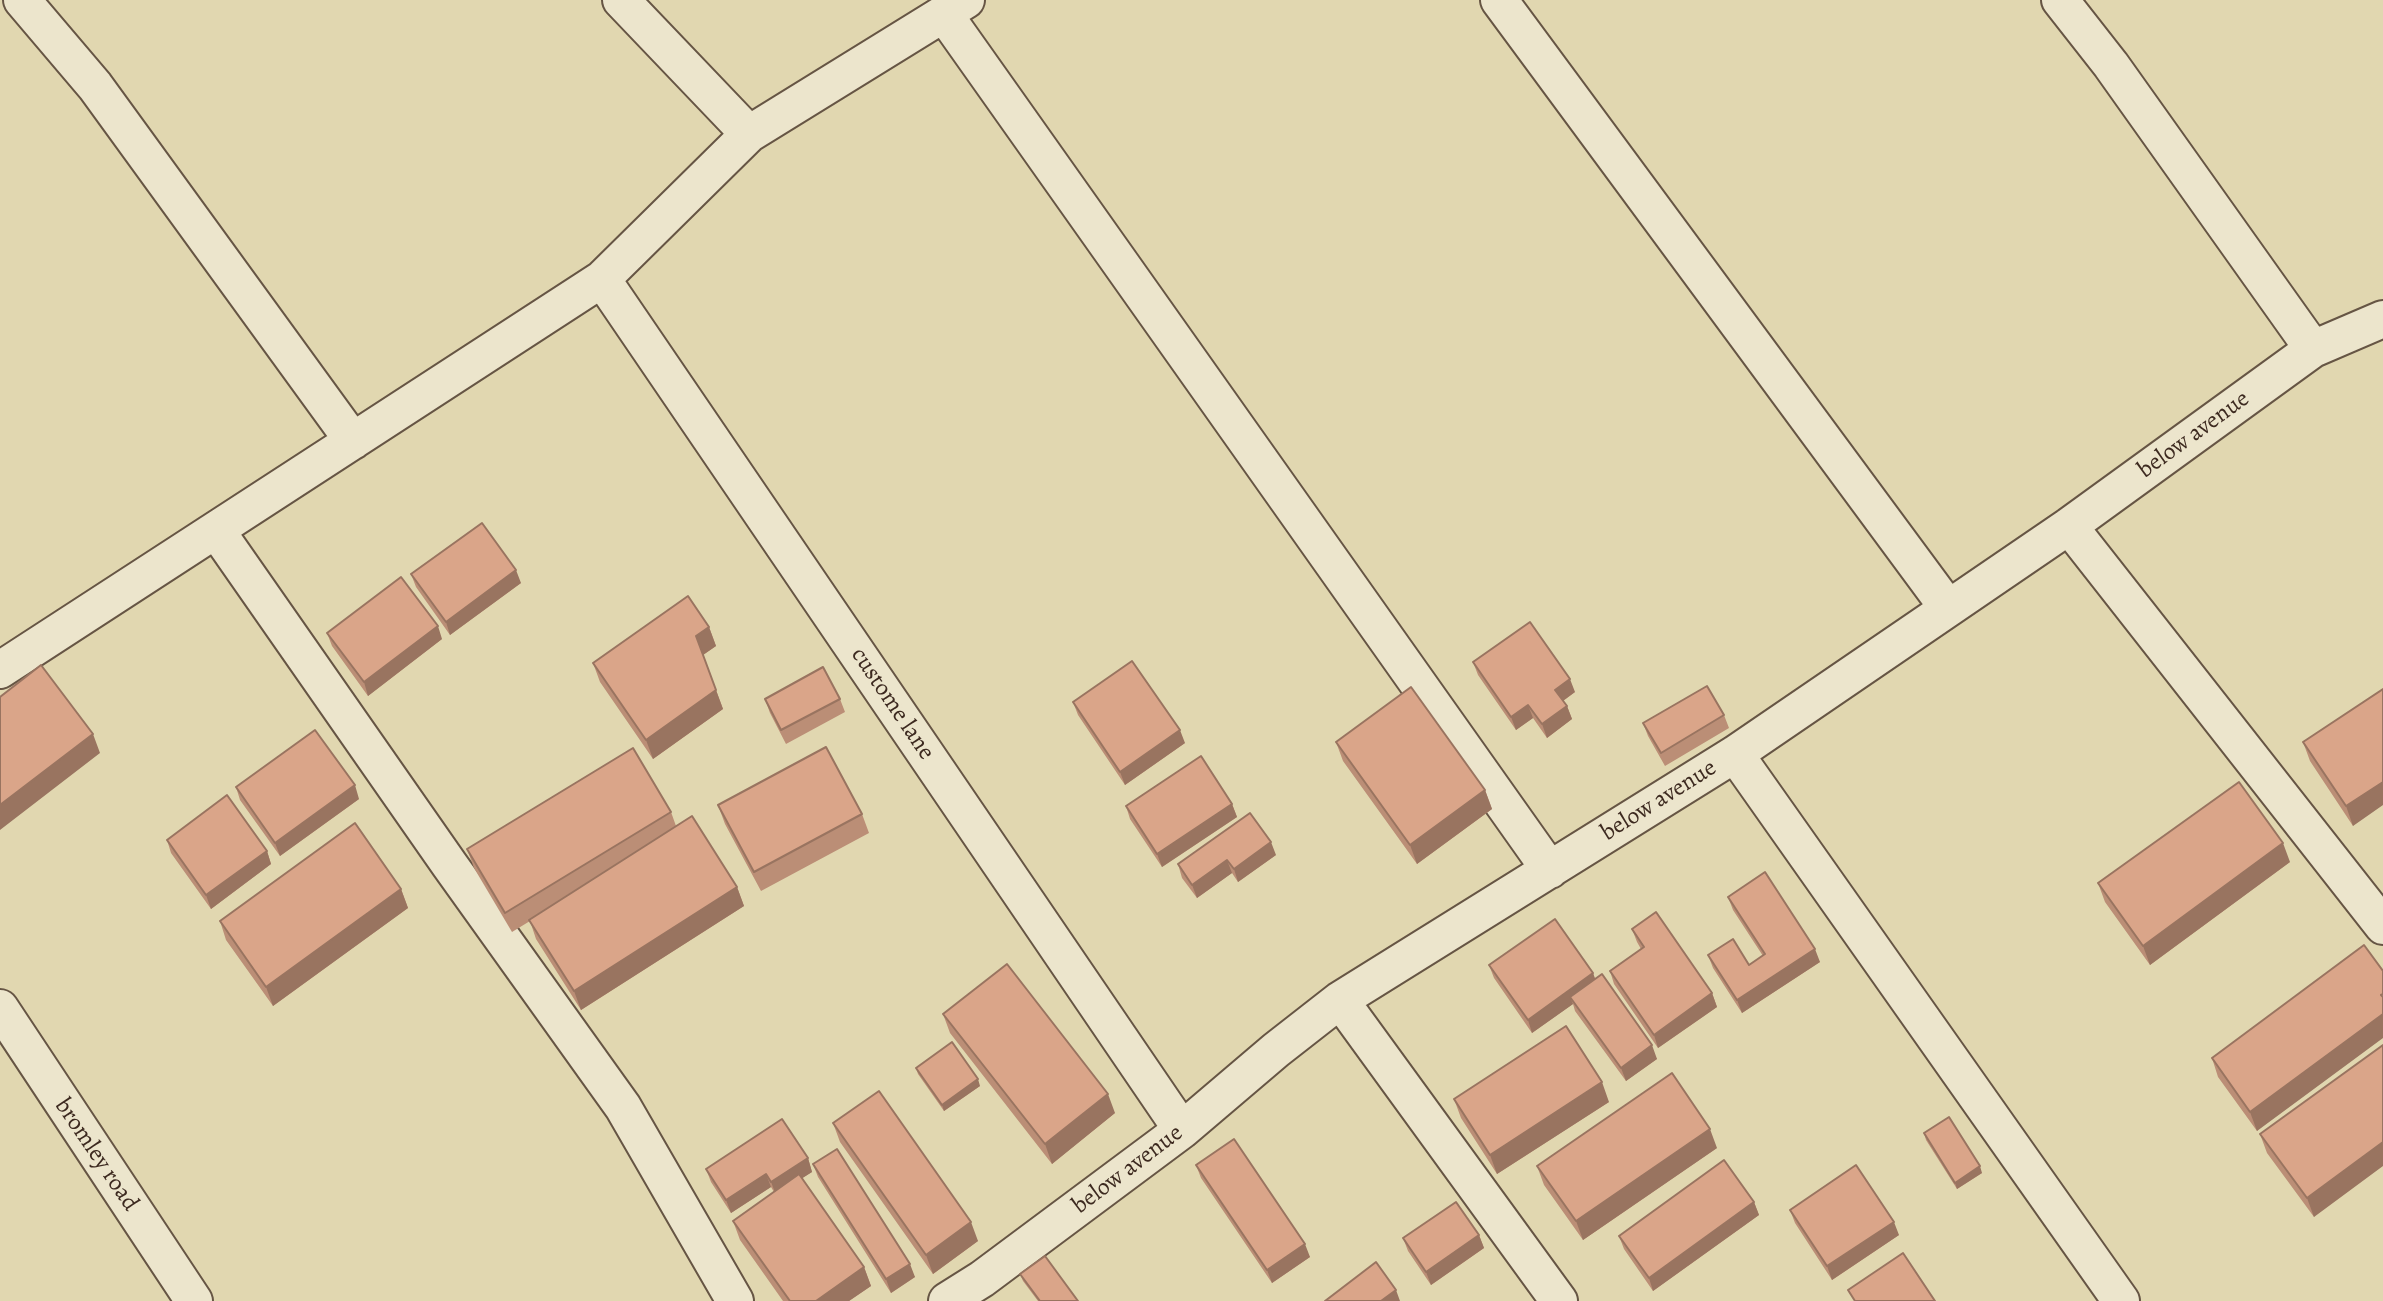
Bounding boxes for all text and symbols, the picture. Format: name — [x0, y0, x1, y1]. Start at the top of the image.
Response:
street label: below avenue — [2133, 385, 2255, 485]
street label: custome lane — [844, 642, 940, 766]
street label: below avenue — [1596, 754, 1722, 848]
street label: bromley road — [48, 1093, 144, 1217]
street label: below avenue — [1067, 1119, 1189, 1221]

